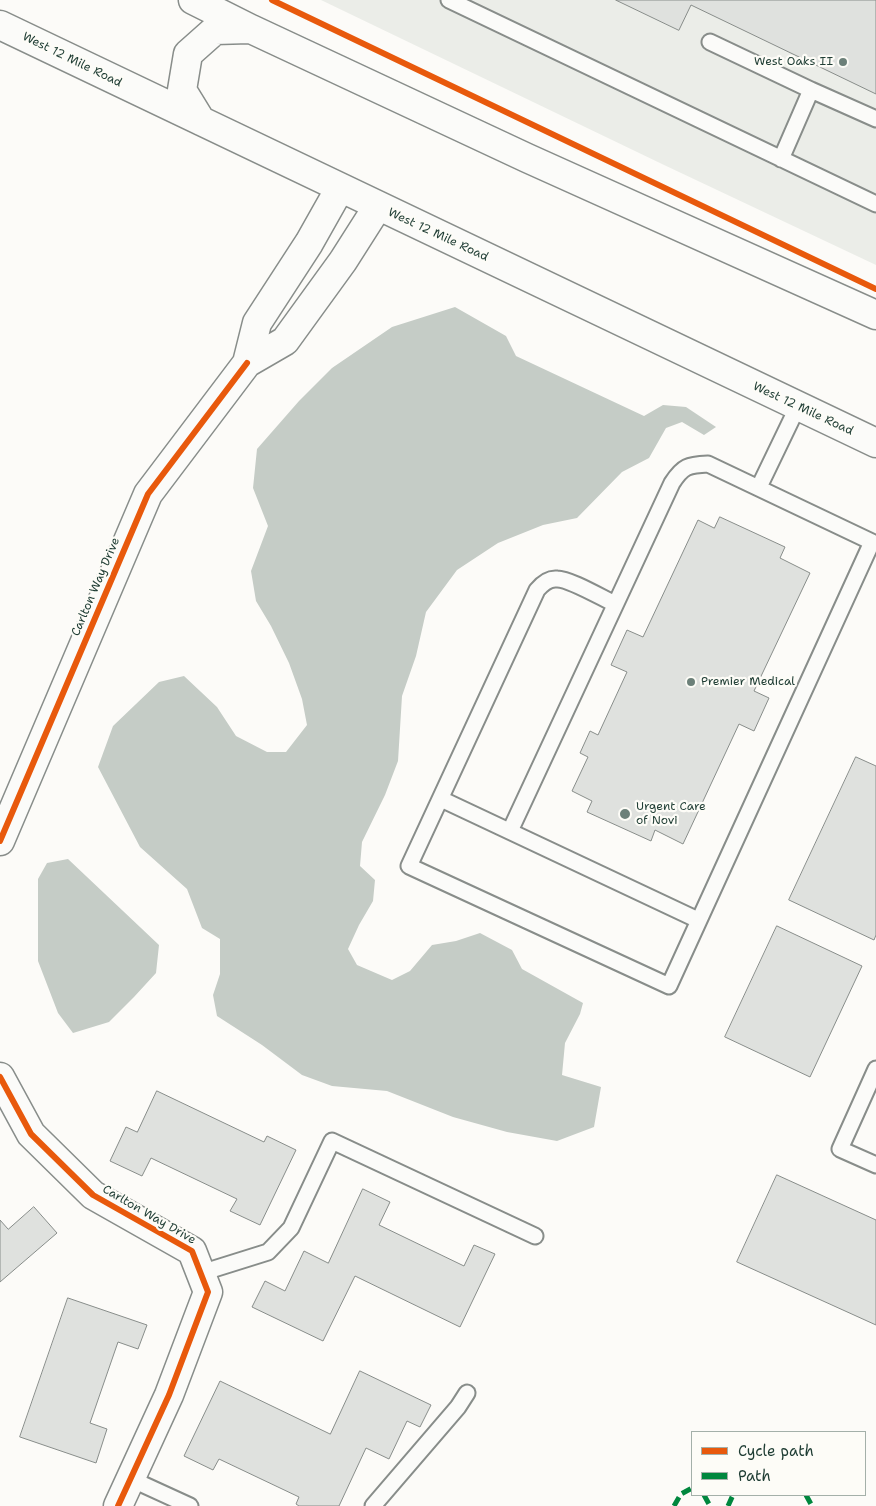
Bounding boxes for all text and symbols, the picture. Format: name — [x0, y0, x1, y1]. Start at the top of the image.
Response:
street label: West 12 Mile Road — [20, 30, 124, 90]
place label: West Oaks II — [754, 55, 833, 69]
marker: West Oaks II — [837, 56, 849, 68]
street label: West 12 Mile Road — [386, 205, 490, 265]
street label: West 12 Mile Road — [751, 379, 855, 439]
street label: Carlton Way Drive — [69, 536, 123, 638]
place label: Premier Medical — [701, 675, 795, 689]
marker: Premier Medical — [685, 676, 697, 688]
place label: Urgent Care of Novi — [636, 800, 706, 828]
marker: Urgent Care of Novi — [618, 807, 632, 821]
street label: Carlton Way Drive — [100, 1182, 198, 1248]
legend — [691, 1431, 866, 1496]
text: Cycle path — [738, 1441, 814, 1461]
text: Path — [738, 1466, 771, 1486]

